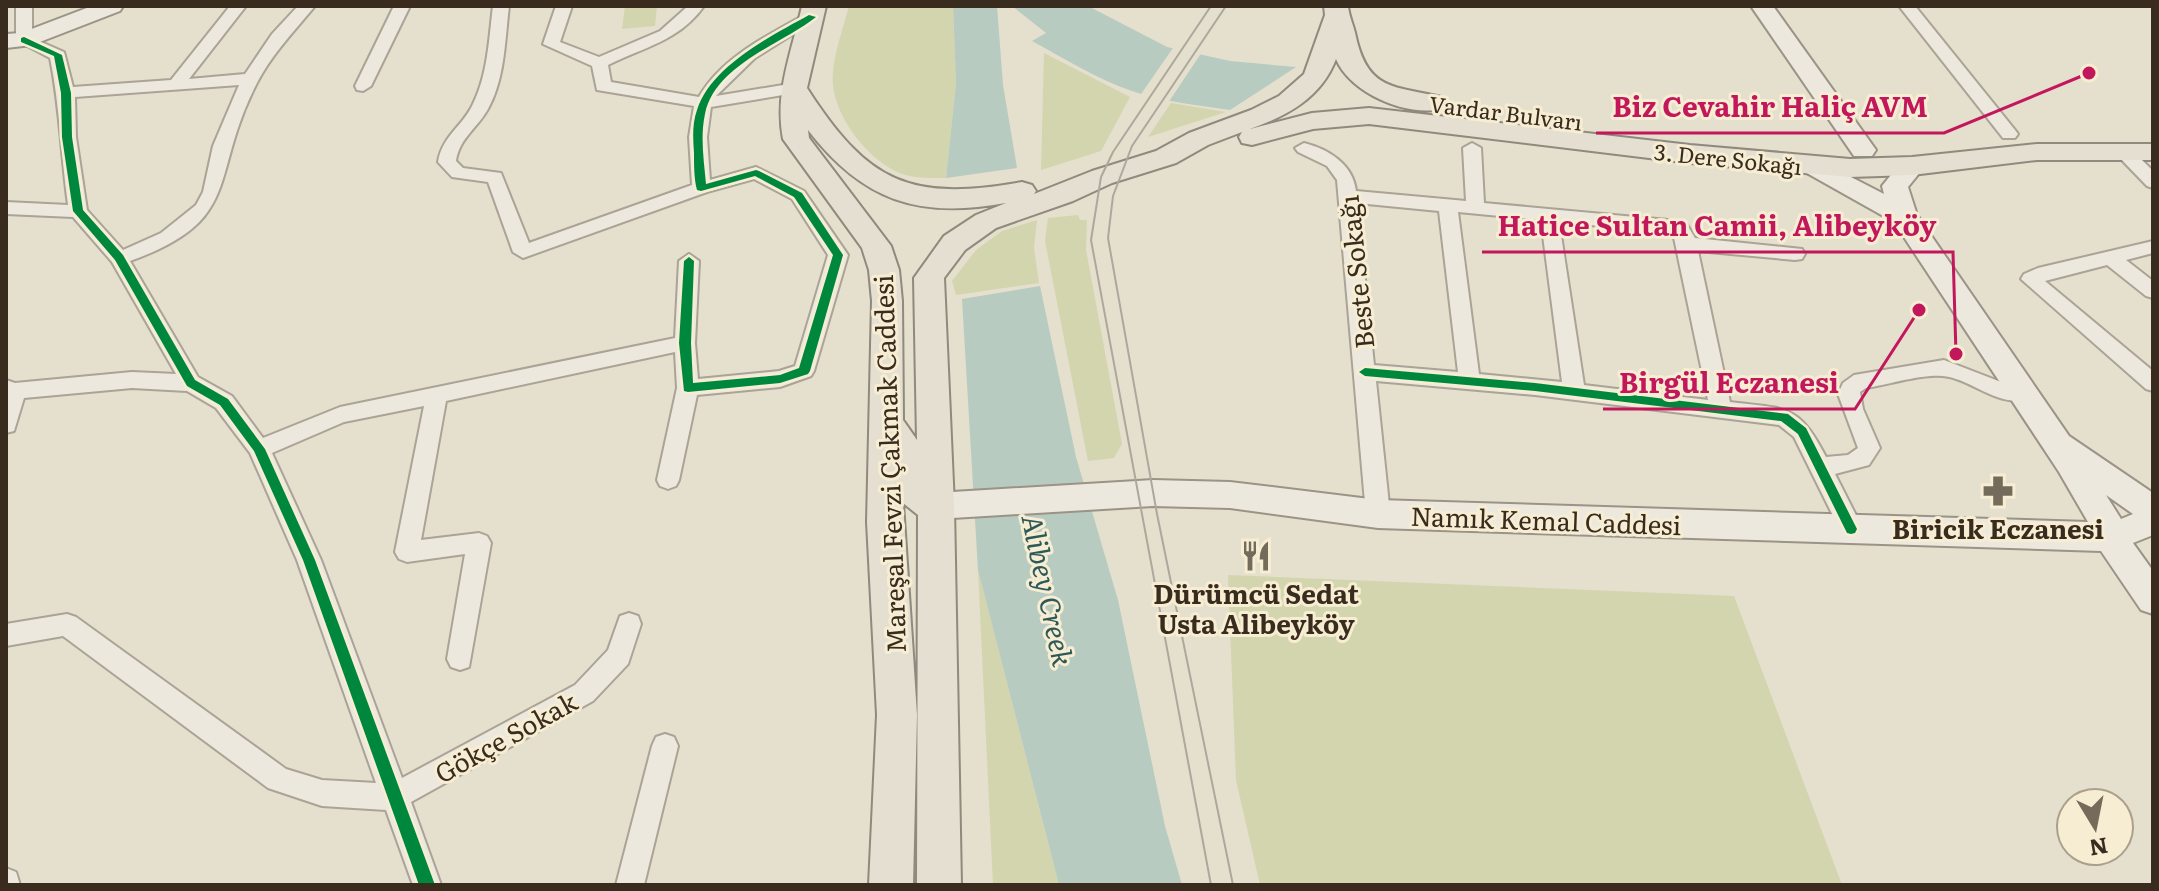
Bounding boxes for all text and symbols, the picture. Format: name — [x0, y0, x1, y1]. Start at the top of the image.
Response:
callout: Biz Cevahir Haliç AVM — [1596, 81, 1944, 133]
text: Biz Cevahir Haliç AVM — [1612, 84, 1928, 126]
street label: Vardar Bulvarı — [1428, 86, 1584, 138]
street label: 3. Dere Sokağı — [1653, 134, 1803, 182]
street label: Beste Sokağı — [1328, 193, 1382, 351]
callout: Hatice Sultan Camii, Alibeyköy — [1482, 200, 1953, 252]
text: Hatice Sultan Camii, Alibeyköy — [1498, 203, 1937, 245]
street label: Mareşal Fevzi Çakmak Caddesi — [862, 274, 914, 654]
callout: Birgül Eczanesi — [1603, 357, 1855, 409]
text: Birgül Eczanesi — [1619, 360, 1839, 402]
pharmacy icon: Biricik Eczanesi — [1981, 474, 2015, 508]
street label: Namık Kemal Caddesi — [1410, 495, 1682, 543]
place label: Biricik Eczanesi — [1892, 508, 2104, 547]
water label: Alibey Creek — [1012, 510, 1086, 671]
restaurant icon: Dürümcü Sedat Usta Alibeyköy — [1239, 539, 1273, 573]
place label: Dürümcü Sedat Usta Alibeyköy — [1153, 573, 1359, 642]
street label: Gökçe Sokak — [427, 680, 584, 791]
north arrow — [2055, 787, 2135, 867]
text: N — [2087, 830, 2111, 866]

